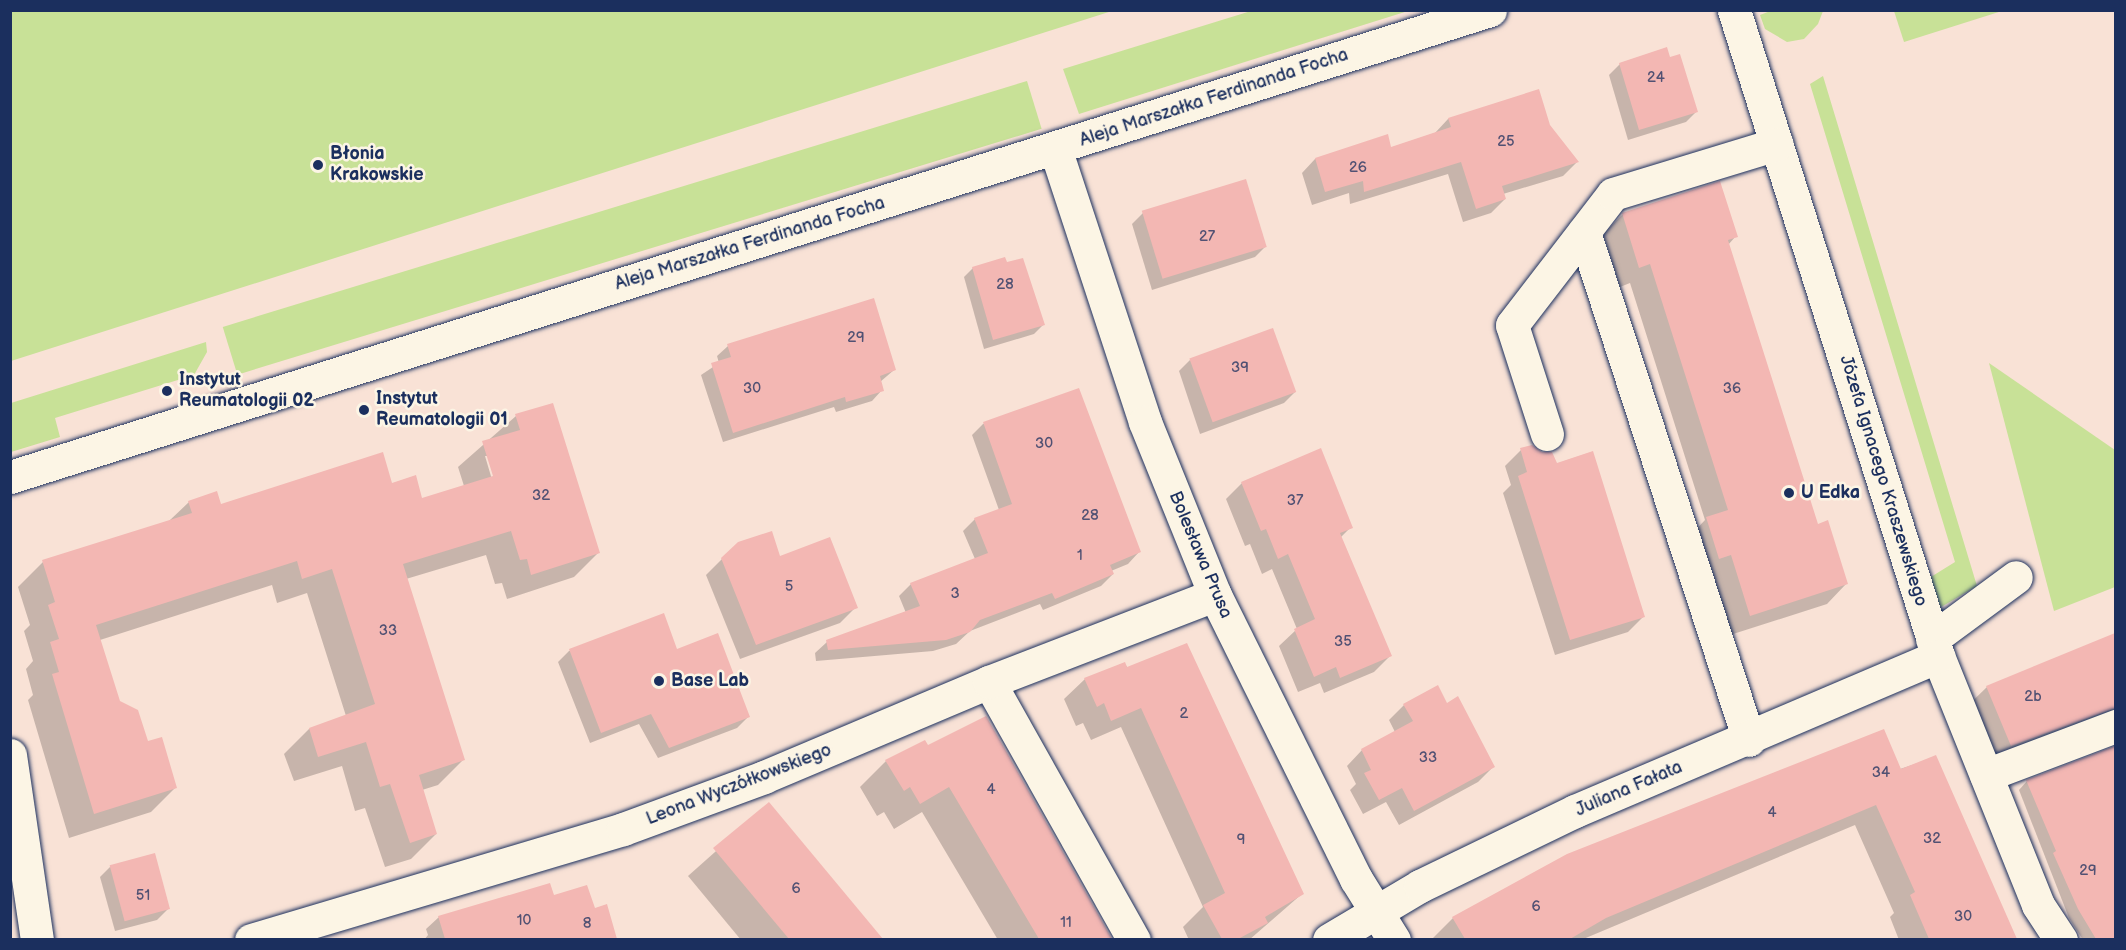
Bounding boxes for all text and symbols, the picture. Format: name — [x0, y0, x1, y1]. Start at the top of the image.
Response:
street label: Aleja Marszałka Ferdinanda Focha — [1077, 44, 1351, 152]
house number: 24 — [1647, 69, 1665, 87]
house number: 25 — [1497, 133, 1515, 151]
place label: Błonia Krakowskie — [330, 144, 423, 186]
marker: Błonia Krakowskie — [311, 158, 325, 172]
house number: 26 — [1349, 159, 1367, 177]
street label: Aleja Marszałka Ferdinanda Focha — [612, 193, 888, 295]
house number: 27 — [1199, 228, 1215, 246]
house number: 28 — [996, 276, 1014, 294]
house number: 29 — [847, 329, 865, 347]
street label: Józefa Ignacego Kraszewskiego — [1834, 353, 1932, 609]
house number: 39 — [1231, 359, 1249, 377]
place label: Instytut Reumatologii 02 — [179, 370, 314, 412]
house number: 30 — [743, 380, 761, 398]
house number: 36 — [1723, 380, 1741, 398]
marker: Instytut Reumatologii 02 — [160, 384, 174, 398]
place label: Instytut Reumatologii 01 — [376, 389, 508, 432]
marker: Instytut Reumatologii 01 — [357, 403, 371, 417]
house number: 30 — [1035, 435, 1053, 453]
place label: U Edka — [1801, 482, 1860, 504]
marker: U Edka — [1782, 486, 1796, 500]
house number: 32 — [532, 487, 550, 505]
street label: Bolesława Prusa — [1164, 488, 1236, 622]
house number: 37 — [1287, 492, 1303, 510]
house number: 28 — [1081, 507, 1099, 525]
house number: 1 — [1077, 547, 1083, 565]
house number: 5 — [785, 578, 793, 596]
house number: 3 — [950, 585, 960, 603]
house number: 33 — [379, 622, 397, 640]
house number: 35 — [1334, 633, 1352, 651]
place label: Base Lab — [671, 670, 749, 692]
marker: Base Lab — [652, 674, 666, 688]
house number: 2b — [2024, 688, 2042, 706]
house number: 2 — [1180, 705, 1188, 723]
street label: Leona Wyczółkowskiego — [643, 740, 835, 830]
house number: 33 — [1419, 749, 1437, 767]
street label: Juliana Fałata — [1572, 757, 1686, 821]
house number: 34 — [1872, 764, 1890, 782]
house number: 4 — [986, 781, 996, 799]
house number: 4 — [1767, 804, 1777, 822]
house number: 32 — [1923, 830, 1941, 848]
house number: 9 — [1237, 831, 1245, 849]
house number: 29 — [2079, 862, 2097, 880]
house number: 6 — [791, 880, 801, 898]
house number: 51 — [136, 887, 150, 905]
house number: 6 — [1531, 898, 1541, 916]
house number: 30 — [1954, 908, 1972, 926]
house number: 10 — [517, 912, 531, 930]
house number: 11 — [1060, 914, 1072, 932]
house number: 8 — [583, 915, 591, 933]

